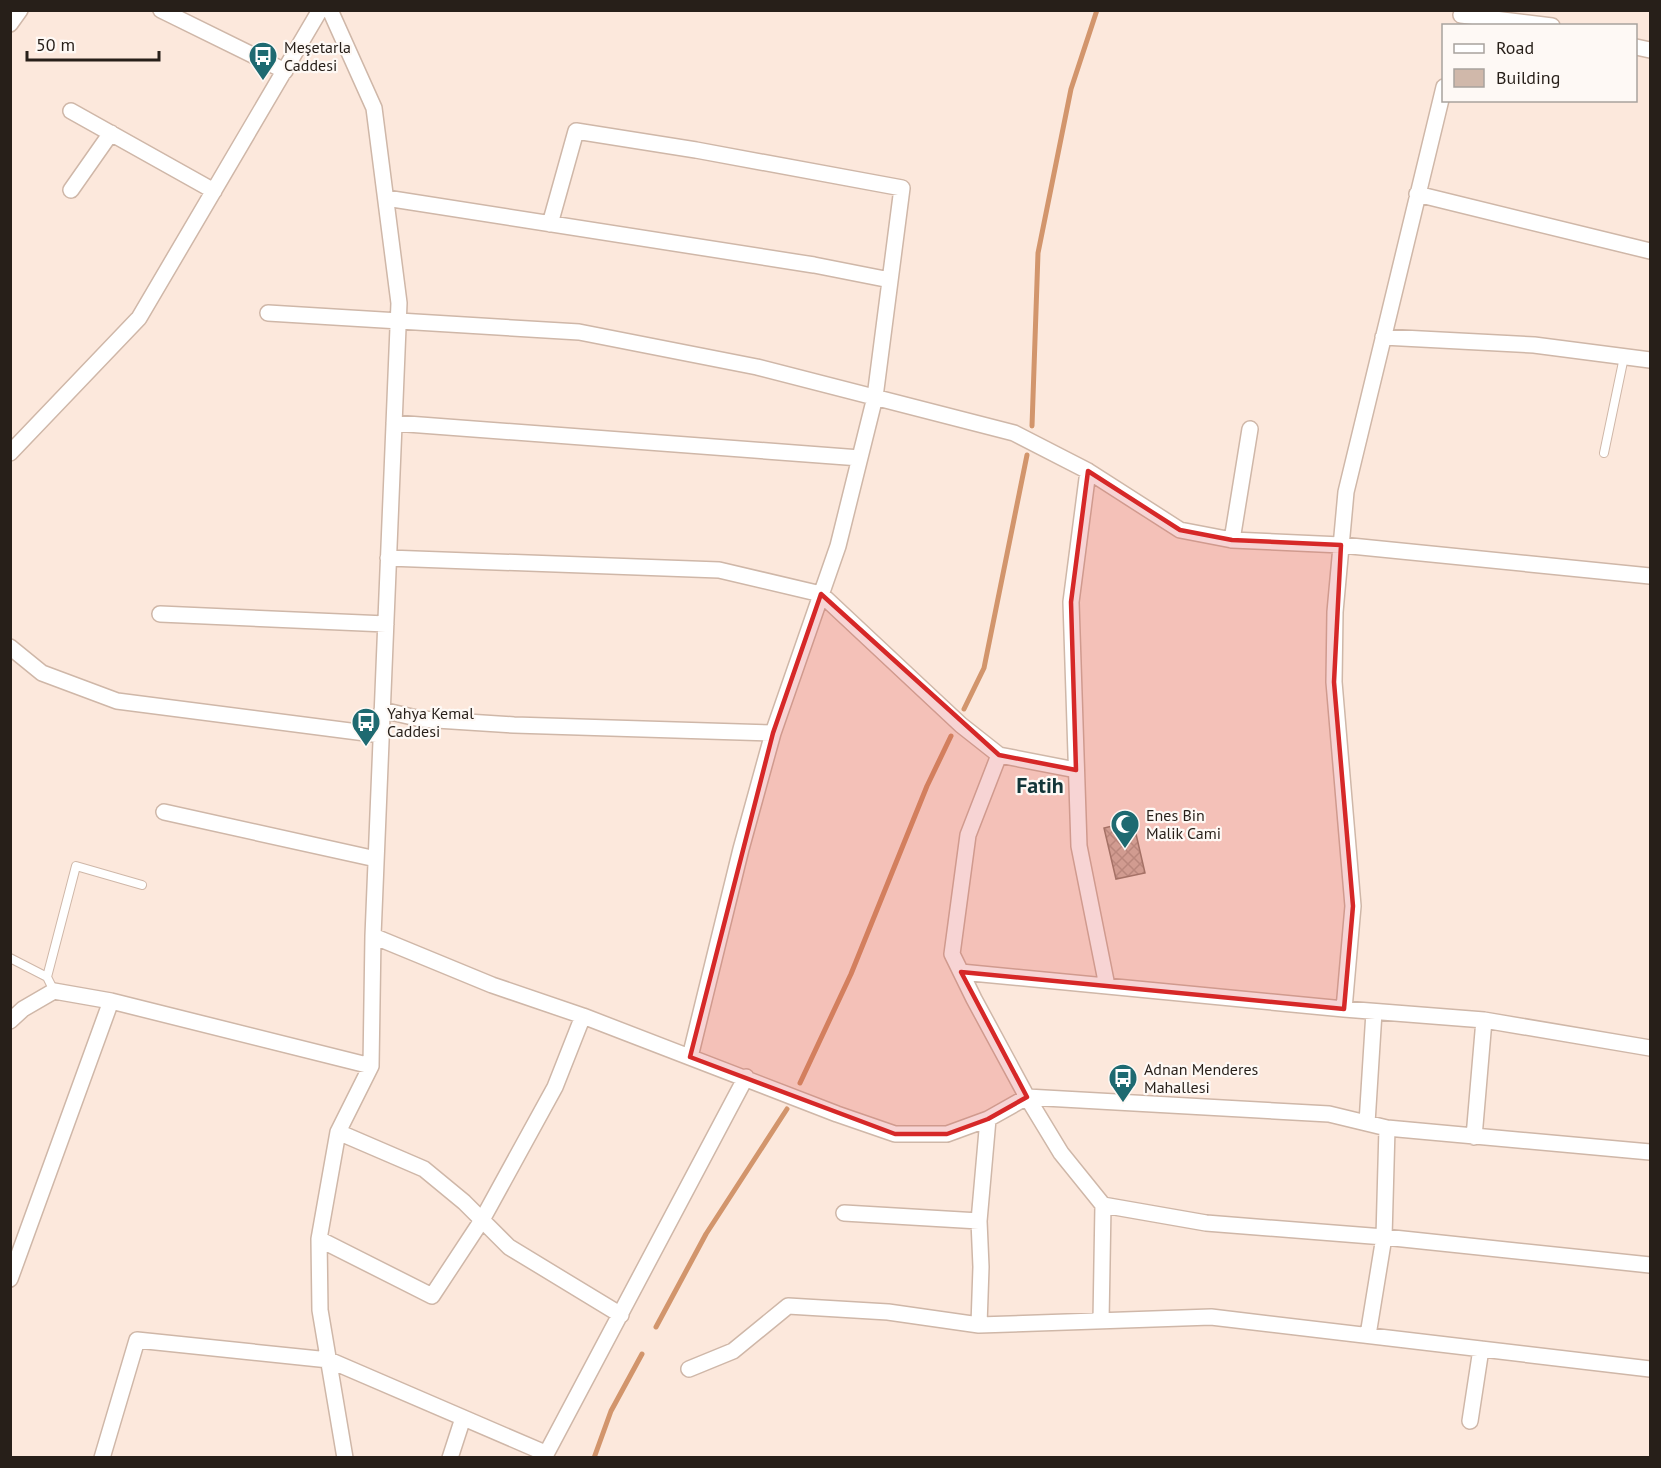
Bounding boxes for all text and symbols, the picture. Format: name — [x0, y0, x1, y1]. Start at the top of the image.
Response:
scale bar — [27, 24, 159, 62]
legend — [1442, 24, 1637, 102]
text: 50 m — [36, 33, 75, 56]
text: Road — [1496, 36, 1534, 59]
place label: Meşetarla Caddesi — [284, 37, 351, 75]
bus stop icon: Meşetarla Caddesi — [247, 40, 279, 82]
text: Building — [1496, 66, 1560, 89]
place label: Yahya Kemal Caddesi — [387, 703, 474, 741]
bus stop icon: Yahya Kemal Caddesi — [350, 706, 382, 748]
district label: Fatih — [1016, 771, 1064, 799]
place label: Enes Bin Malik Cami — [1146, 805, 1221, 843]
mosque icon: Enes Bin Malik Cami — [1109, 808, 1141, 850]
place label: Adnan Menderes Mahallesi — [1144, 1059, 1259, 1097]
bus stop icon: Adnan Menderes Mahallesi — [1107, 1062, 1139, 1104]

